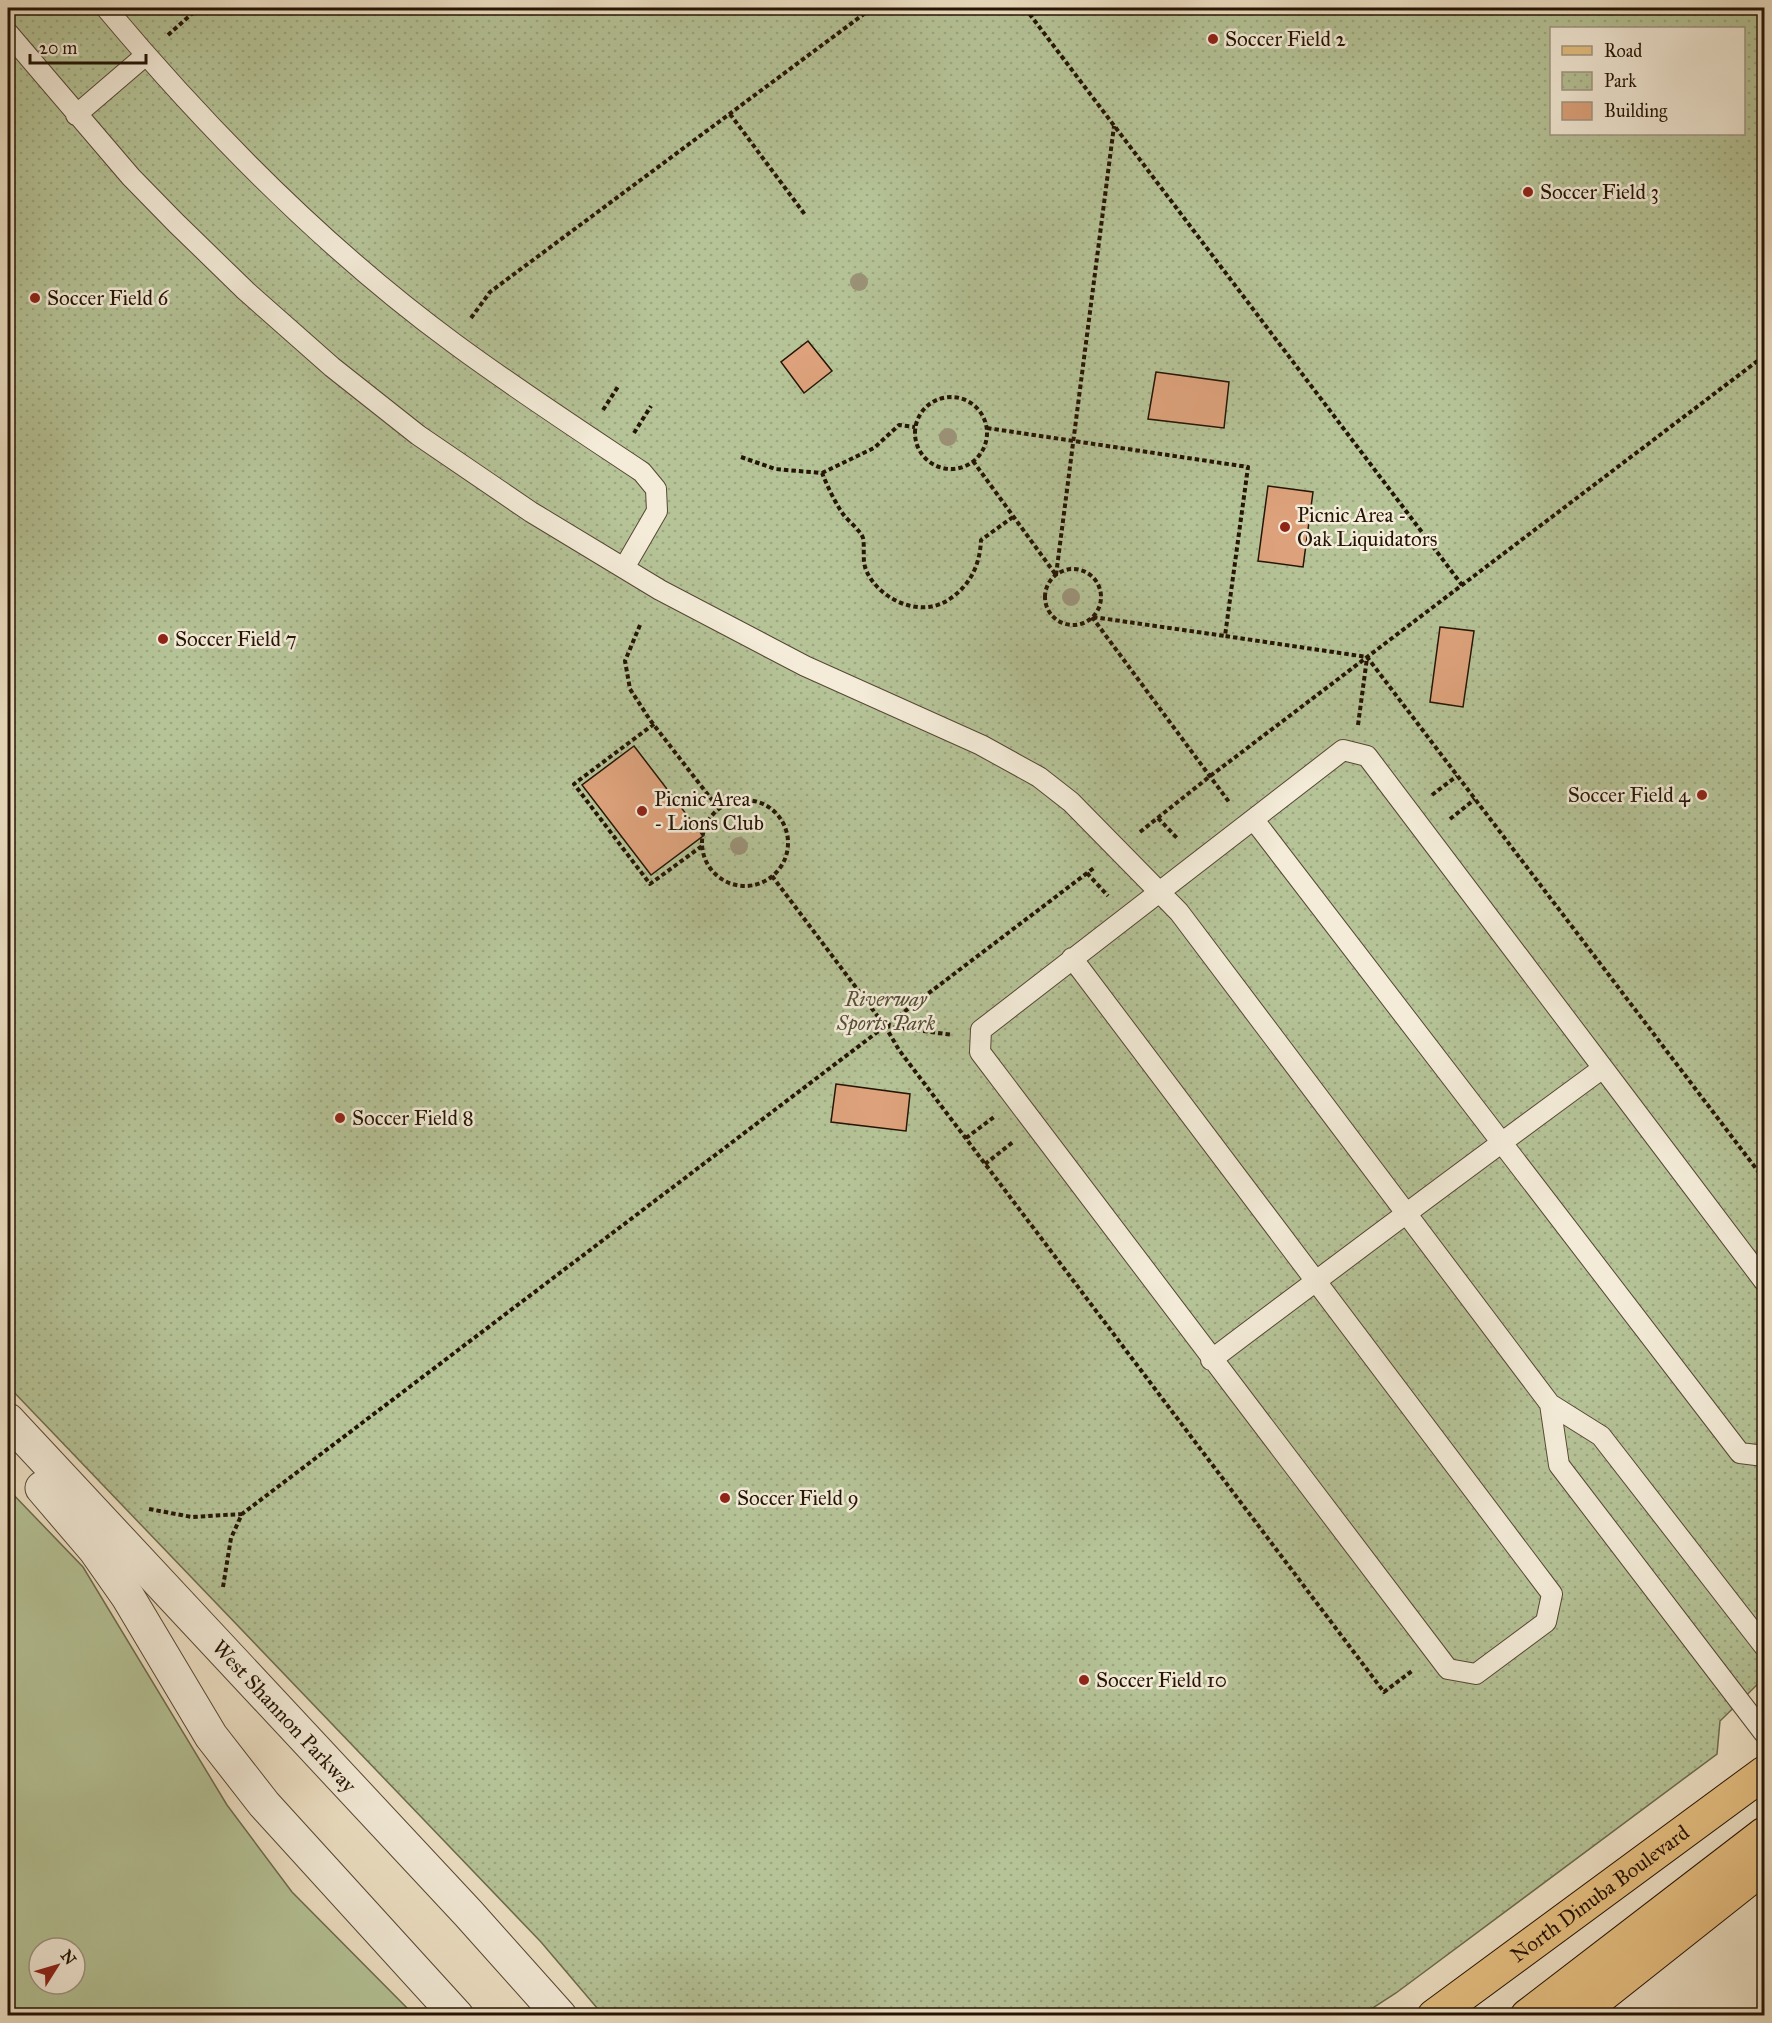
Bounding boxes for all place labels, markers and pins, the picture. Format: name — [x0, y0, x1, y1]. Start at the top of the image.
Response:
place label: Soccer Field 2 — [1225, 26, 1347, 52]
marker: Soccer Field 2 — [1206, 32, 1220, 46]
place label: Soccer Field 3 — [1540, 179, 1659, 205]
marker: Soccer Field 3 — [1521, 185, 1535, 199]
place label: Soccer Field 6 — [47, 285, 170, 311]
marker: Soccer Field 6 — [28, 291, 42, 305]
place label: Picnic Area - Oak Liquidators — [1297, 502, 1437, 552]
marker: Picnic Area - Oak Liquidators — [1278, 520, 1292, 534]
place label: Soccer Field 7 — [175, 626, 297, 652]
marker: Soccer Field 7 — [156, 632, 170, 646]
place label: Soccer Field 4 — [1568, 782, 1691, 808]
place label: Picnic Area - Lions Club — [654, 786, 764, 836]
marker: Soccer Field 4 — [1695, 788, 1709, 802]
marker: Picnic Area - Lions Club — [635, 804, 649, 818]
place label: Soccer Field 8 — [352, 1105, 474, 1131]
marker: Soccer Field 8 — [333, 1111, 347, 1125]
place label: Soccer Field 9 — [737, 1485, 859, 1511]
marker: Soccer Field 9 — [718, 1491, 732, 1505]
place label: Soccer Field 10 — [1096, 1667, 1227, 1693]
marker: Soccer Field 10 — [1077, 1673, 1091, 1687]

